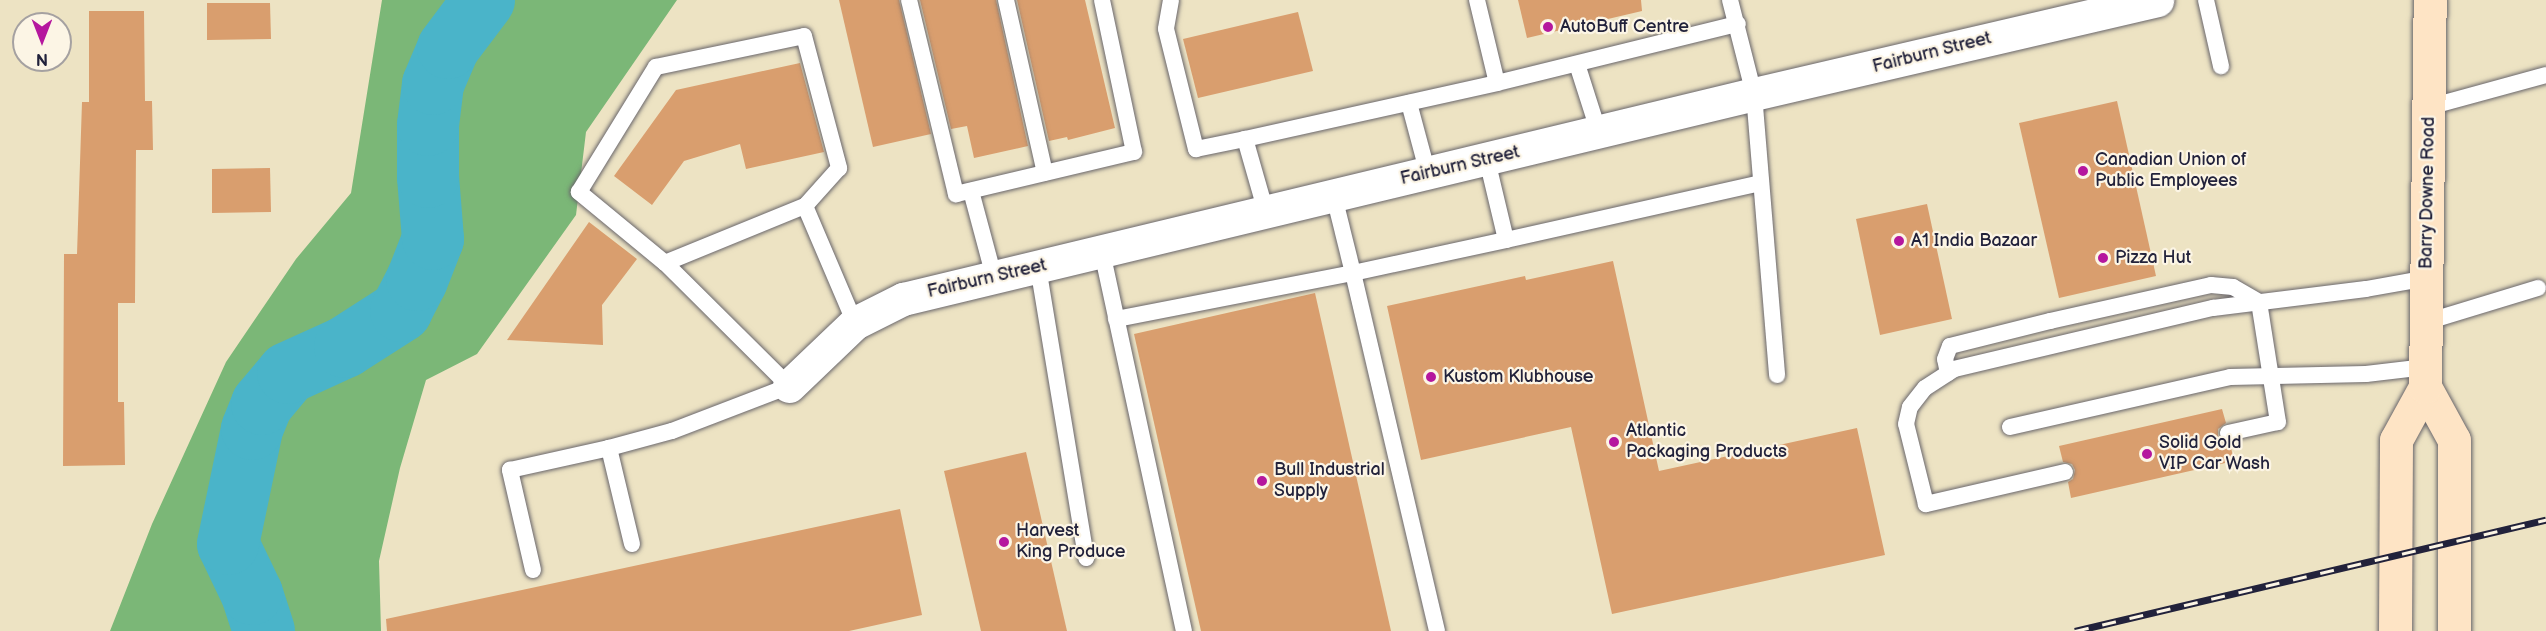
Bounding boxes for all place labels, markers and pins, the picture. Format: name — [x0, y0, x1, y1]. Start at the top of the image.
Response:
place label: AutoBuff Centre — [1560, 16, 1689, 38]
marker: AutoBuff Centre — [1541, 20, 1555, 34]
place label: Canadian Union of Public Employees — [2095, 150, 2247, 192]
marker: Canadian Union of Public Employees — [2076, 164, 2090, 178]
place label: A1 India Bazaar — [1911, 230, 2037, 252]
marker: A1 India Bazaar — [1892, 234, 1906, 248]
place label: Pizza Hut — [2115, 247, 2191, 269]
marker: Pizza Hut — [2096, 251, 2110, 265]
place label: Kustom Klubhouse — [1443, 366, 1594, 388]
marker: Kustom Klubhouse — [1424, 370, 1438, 384]
place label: Atlantic Packaging Products — [1626, 421, 1787, 464]
place label: Solid Gold VIP Car Wash — [2159, 433, 2271, 476]
marker: Atlantic Packaging Products — [1607, 435, 1621, 449]
marker: Solid Gold VIP Car Wash — [2140, 447, 2154, 461]
place label: Bull Industrial Supply — [1274, 460, 1385, 502]
marker: Bull Industrial Supply — [1255, 474, 1269, 488]
place label: Harvest King Produce — [1016, 521, 1125, 564]
marker: Harvest King Produce — [997, 535, 1011, 549]

